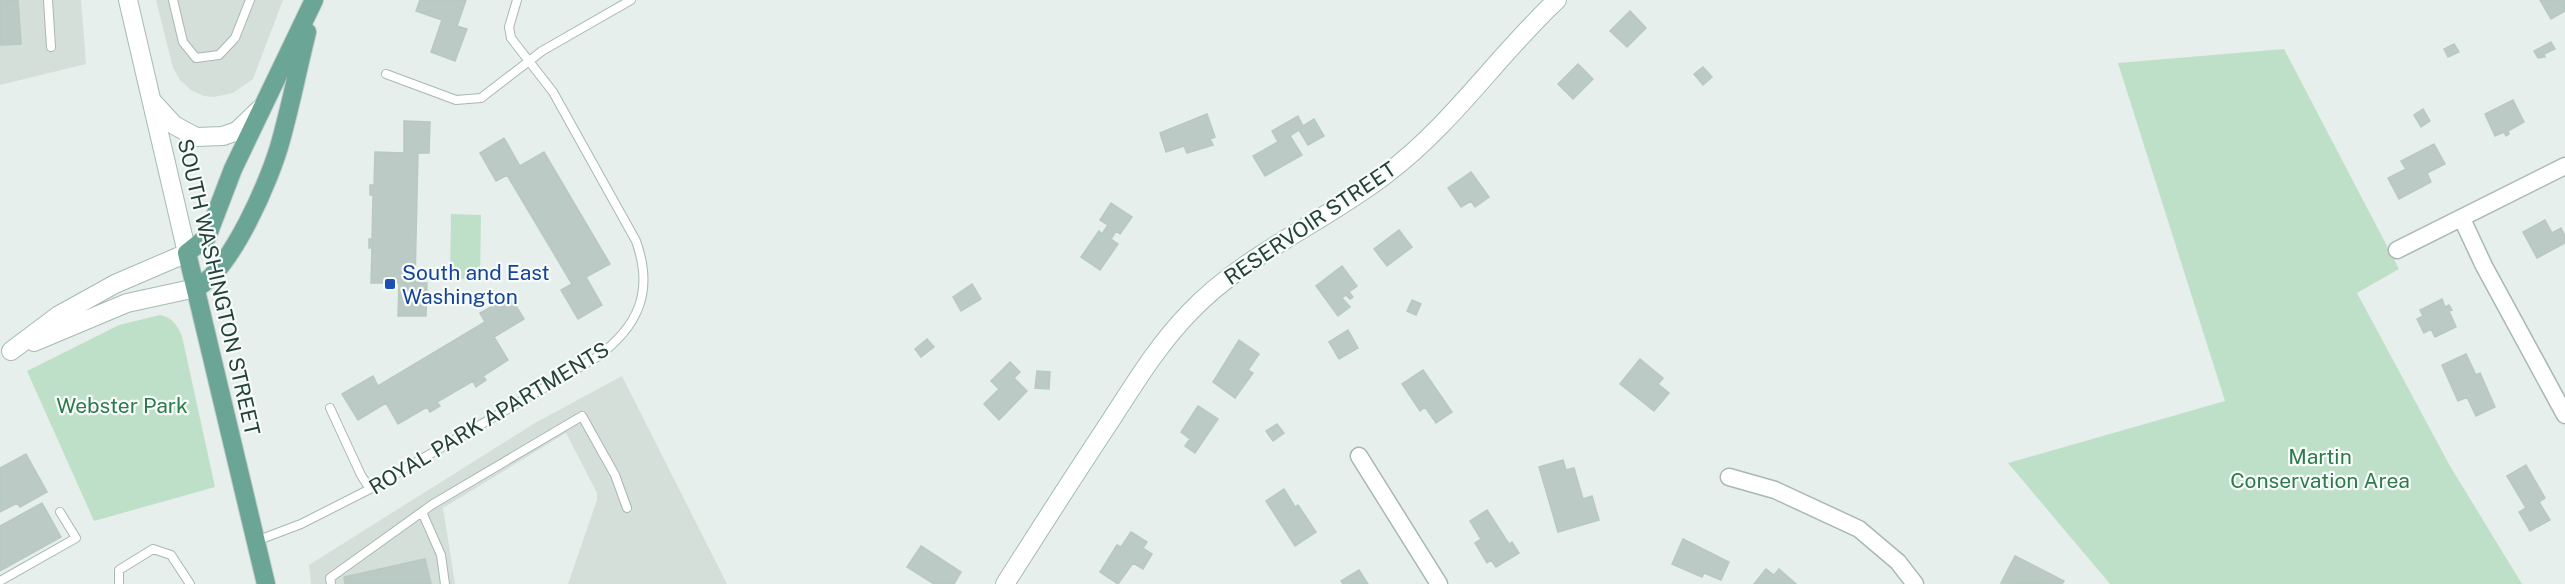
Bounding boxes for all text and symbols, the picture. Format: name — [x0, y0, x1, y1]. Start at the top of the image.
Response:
street label: SOUTH WASHINGTON STREET — [173, 136, 265, 438]
street label: RESERVOIR STREET — [1219, 156, 1401, 290]
place label: South and East Washington — [402, 260, 550, 309]
marker: South and East Washington — [383, 277, 397, 291]
street label: ROYAL PARK APARTMENTS — [365, 336, 613, 500]
park label: Webster Park — [56, 393, 188, 418]
park label: Martin Conservation Area — [2230, 444, 2410, 493]

